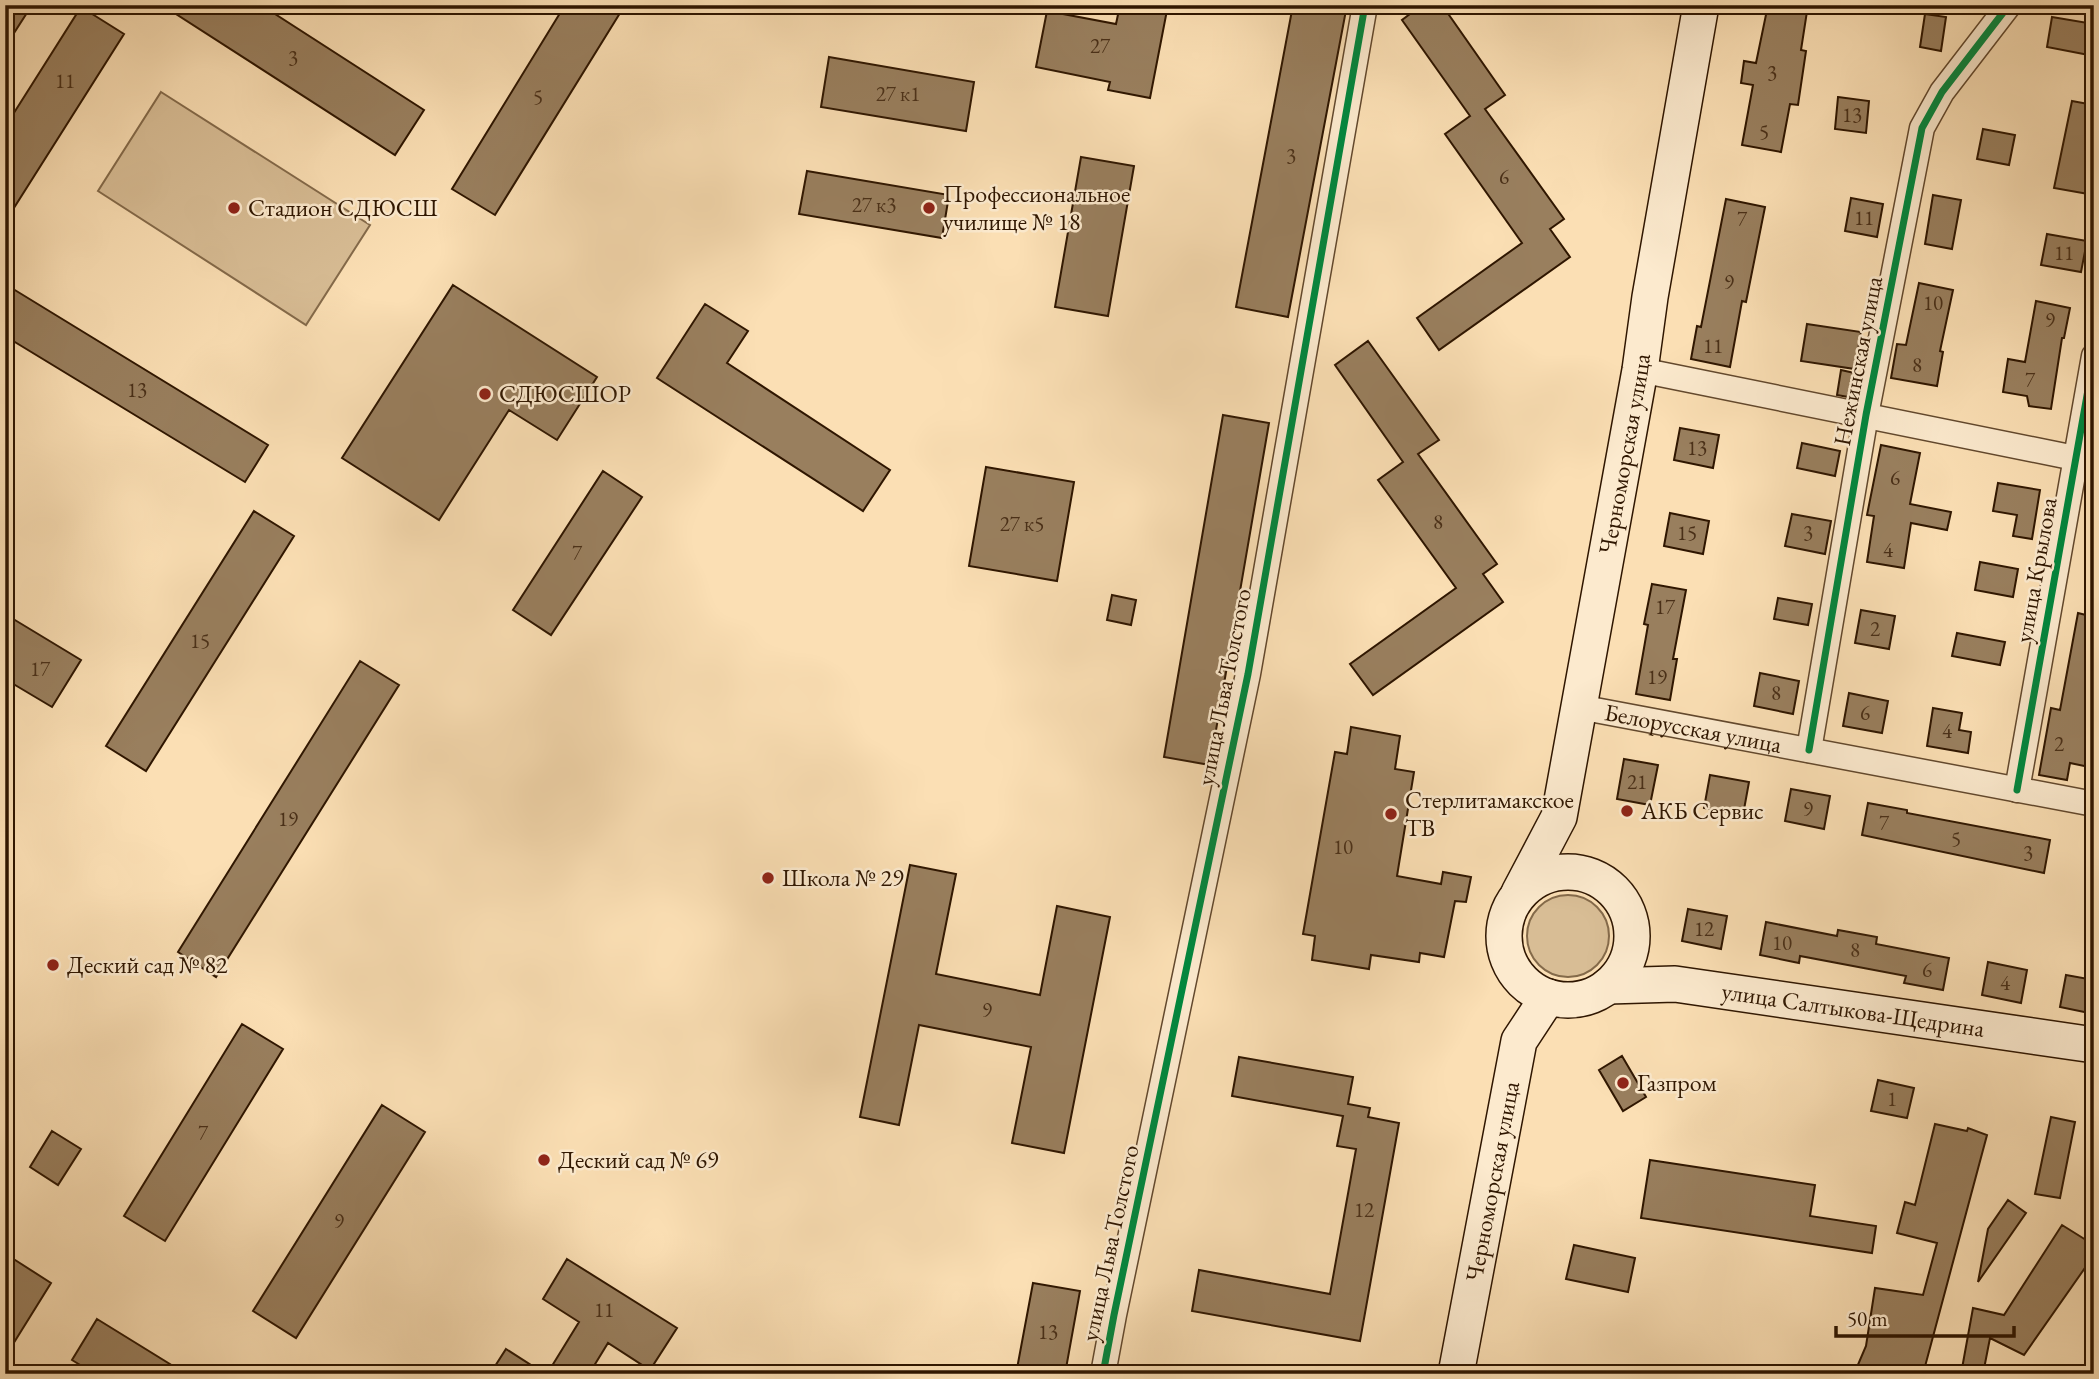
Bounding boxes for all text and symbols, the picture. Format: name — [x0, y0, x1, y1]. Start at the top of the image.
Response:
house number: 27 — [1090, 32, 1111, 59]
house number: 3 — [288, 44, 298, 71]
house number: 3 — [1767, 59, 1777, 86]
house number: 11 — [55, 67, 75, 94]
house number: 27 к1 — [876, 80, 920, 107]
house number: 5 — [533, 83, 543, 110]
house number: 13 — [1842, 101, 1862, 128]
house number: 5 — [1759, 118, 1769, 145]
house number: 3 — [1286, 142, 1296, 169]
house number: 6 — [1499, 163, 1509, 190]
place label: Профессиональное училище № 18 — [943, 178, 1130, 237]
house number: 27 к3 — [852, 191, 896, 218]
place label: Стадион СДЮСШ — [248, 192, 438, 223]
marker: Стадион СДЮСШ — [226, 200, 242, 216]
marker: Профессиональное училище № 18 — [921, 200, 937, 216]
house number: 11 — [1854, 204, 1874, 231]
house number: 7 — [1737, 205, 1748, 232]
house number: 11 — [2054, 239, 2074, 266]
house number: 9 — [1724, 268, 1734, 295]
street label: Нежинская улица — [1826, 273, 1889, 448]
house number: 10 — [1923, 289, 1943, 316]
house number: 9 — [2045, 306, 2055, 333]
house number: 11 — [1703, 332, 1723, 359]
street label: Черноморская улица — [1591, 351, 1657, 557]
house number: 8 — [1912, 351, 1922, 378]
house number: 7 — [2025, 366, 2036, 393]
house number: 13 — [127, 376, 147, 403]
place label: СДЮСШОР — [499, 378, 631, 409]
marker: СДЮСШОР — [477, 386, 493, 402]
house number: 13 — [1687, 434, 1707, 461]
house number: 6 — [1890, 464, 1900, 491]
street label: улица Крылова — [2007, 494, 2064, 645]
house number: 8 — [1433, 508, 1443, 535]
house number: 27 к5 — [1000, 510, 1044, 537]
house number: 15 — [1677, 519, 1697, 546]
house number: 3 — [1803, 519, 1813, 546]
house number: 4 — [1883, 536, 1894, 563]
house number: 7 — [572, 539, 583, 566]
street label: улица Льва Толстого — [1189, 586, 1258, 788]
house number: 17 — [1655, 593, 1676, 620]
house number: 2 — [1870, 615, 1880, 642]
house number: 15 — [190, 627, 210, 654]
house number: 17 — [30, 655, 51, 682]
house number: 19 — [1647, 663, 1667, 690]
house number: 8 — [1771, 679, 1781, 706]
street label: Белорусская улица — [1602, 696, 1785, 760]
house number: 6 — [1860, 699, 1870, 726]
house number: 4 — [1942, 717, 1953, 744]
house number: 2 — [2054, 730, 2064, 757]
house number: 21 — [1627, 768, 1647, 795]
place label: Стерлитамакское ТВ — [1405, 784, 1574, 843]
place label: АКБ Сервис — [1640, 795, 1764, 826]
house number: 9 — [1803, 795, 1813, 822]
marker: АКБ Сервис — [1619, 803, 1635, 819]
house number: 19 — [278, 805, 298, 832]
marker: Стерлитамакское ТВ — [1383, 806, 1399, 822]
house number: 7 — [1879, 809, 1890, 836]
house number: 5 — [1951, 825, 1961, 852]
house number: 10 — [1333, 833, 1353, 860]
house number: 3 — [2023, 839, 2033, 866]
place label: Школа № 29 — [782, 862, 904, 893]
marker: Школа № 29 — [760, 870, 776, 886]
house number: 12 — [1694, 915, 1714, 942]
house number: 10 — [1772, 929, 1792, 956]
house number: 8 — [1850, 936, 1860, 963]
place label: Деский сад № 82 — [67, 949, 228, 980]
house number: 6 — [1922, 956, 1932, 983]
marker: Деский сад № 82 — [45, 957, 61, 973]
house number: 4 — [2000, 969, 2011, 996]
street label: улица Салтыкова-Щедрина — [1720, 975, 1987, 1044]
house number: 9 — [982, 996, 992, 1023]
place label: Газпром — [1637, 1067, 1716, 1098]
marker: Газпром — [1615, 1075, 1631, 1091]
street label: Черноморская улица — [1458, 1078, 1526, 1284]
house number: 1 — [1887, 1085, 1897, 1112]
house number: 7 — [198, 1119, 209, 1146]
street label: улица Льва Толстого — [1074, 1142, 1145, 1344]
place label: Деский сад № 69 — [558, 1144, 719, 1175]
marker: Деский сад № 69 — [536, 1152, 552, 1168]
house number: 12 — [1354, 1196, 1374, 1223]
house number: 9 — [334, 1207, 344, 1234]
scale bar — [1836, 1295, 2015, 1339]
house number: 11 — [594, 1296, 614, 1323]
text: 50 m — [1847, 1305, 1888, 1332]
house number: 13 — [1038, 1318, 1058, 1345]

